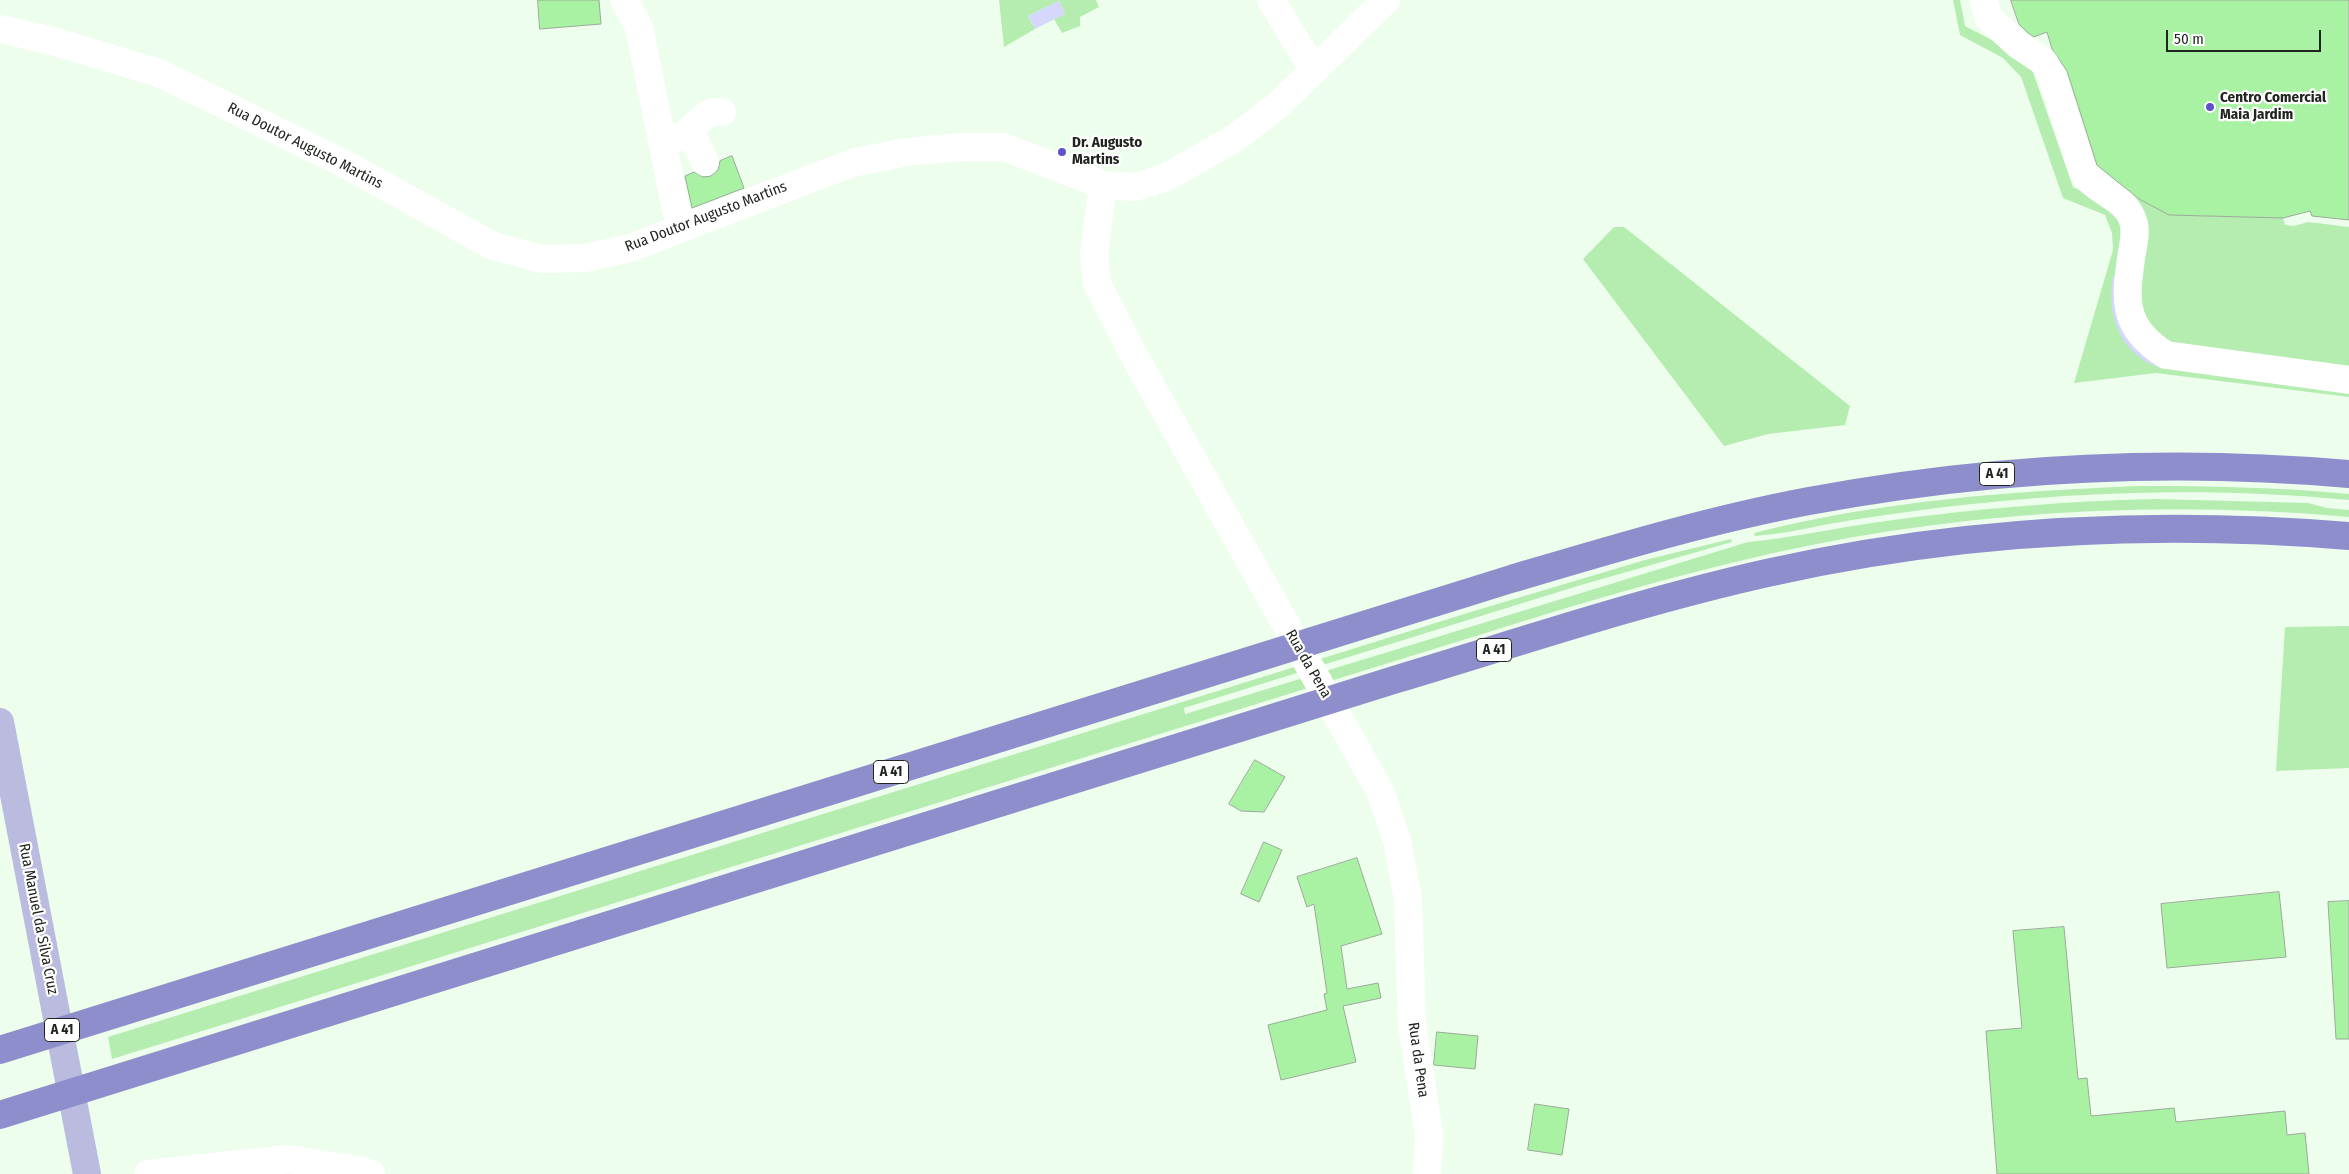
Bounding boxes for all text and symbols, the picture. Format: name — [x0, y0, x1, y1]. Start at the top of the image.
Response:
scale bar — [2169, 20, 2324, 52]
text: 50 m — [2174, 30, 2204, 48]
place label: Centro Comercial Maia Jardim — [2220, 89, 2326, 124]
street label: Rua Doutor Augusto Martins — [224, 99, 386, 193]
marker: Centro Comercial Maia Jardim — [2204, 101, 2216, 113]
place label: Dr. Augusto Martins — [1072, 134, 1142, 169]
marker: Dr. Augusto Martins — [1056, 146, 1068, 158]
street label: Rua Doutor Augusto Martins — [623, 178, 789, 256]
road number: A 41 — [1980, 462, 2014, 486]
street label: Rua da Pena — [1281, 627, 1335, 701]
road number: A 41 — [1476, 638, 1512, 662]
road number: A 41 — [874, 760, 908, 784]
street label: Rua Manuel da Silva Cruz — [15, 842, 61, 996]
road number: A 41 — [44, 1018, 80, 1042]
street label: Rua da Pena — [1404, 1021, 1432, 1099]

